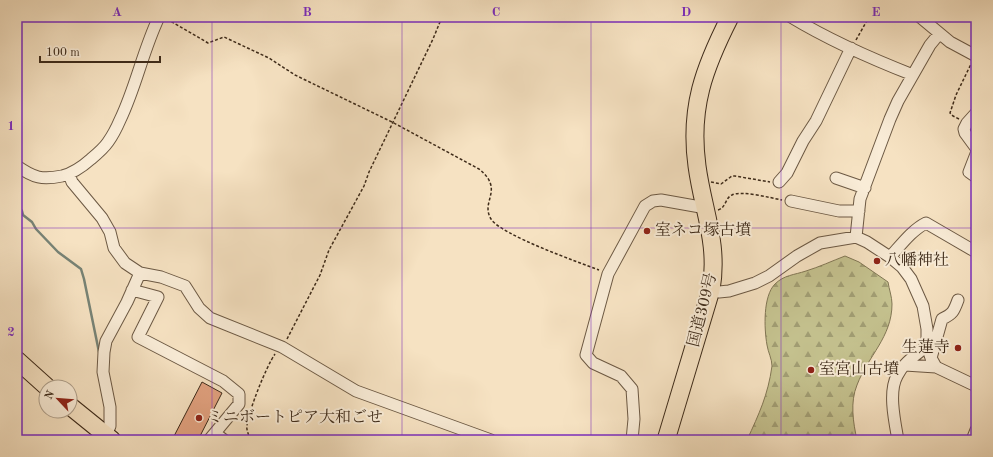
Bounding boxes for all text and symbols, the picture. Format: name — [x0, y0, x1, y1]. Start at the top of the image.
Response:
text: A — [112, 6, 122, 19]
text: B — [302, 6, 312, 19]
text: C — [492, 6, 500, 19]
text: D — [681, 6, 691, 19]
text: E — [872, 6, 881, 19]
scale bar — [40, 38, 160, 64]
text: 100 m — [46, 47, 80, 59]
text: 1 — [7, 120, 15, 133]
place label: 室ネコ塚古墳 — [655, 221, 751, 239]
marker: 室ネコ塚古墳 — [642, 226, 652, 236]
place label: 八幡神社 — [885, 251, 949, 269]
marker: 八幡神社 — [872, 256, 882, 266]
street label: 国道309号 — [684, 271, 720, 349]
text: 2 — [7, 326, 15, 339]
place label: 生蓮寺 — [902, 338, 950, 356]
marker: 生蓮寺 — [953, 343, 963, 353]
place label: 室宮山古墳 — [819, 360, 899, 378]
marker: 室宮山古墳 — [806, 365, 816, 375]
north arrow — [38, 379, 78, 419]
text: N — [44, 389, 57, 401]
place label: ミニボートピア大和ごせ — [207, 408, 383, 426]
marker: ミニボートピア大和ごせ — [194, 413, 204, 423]

